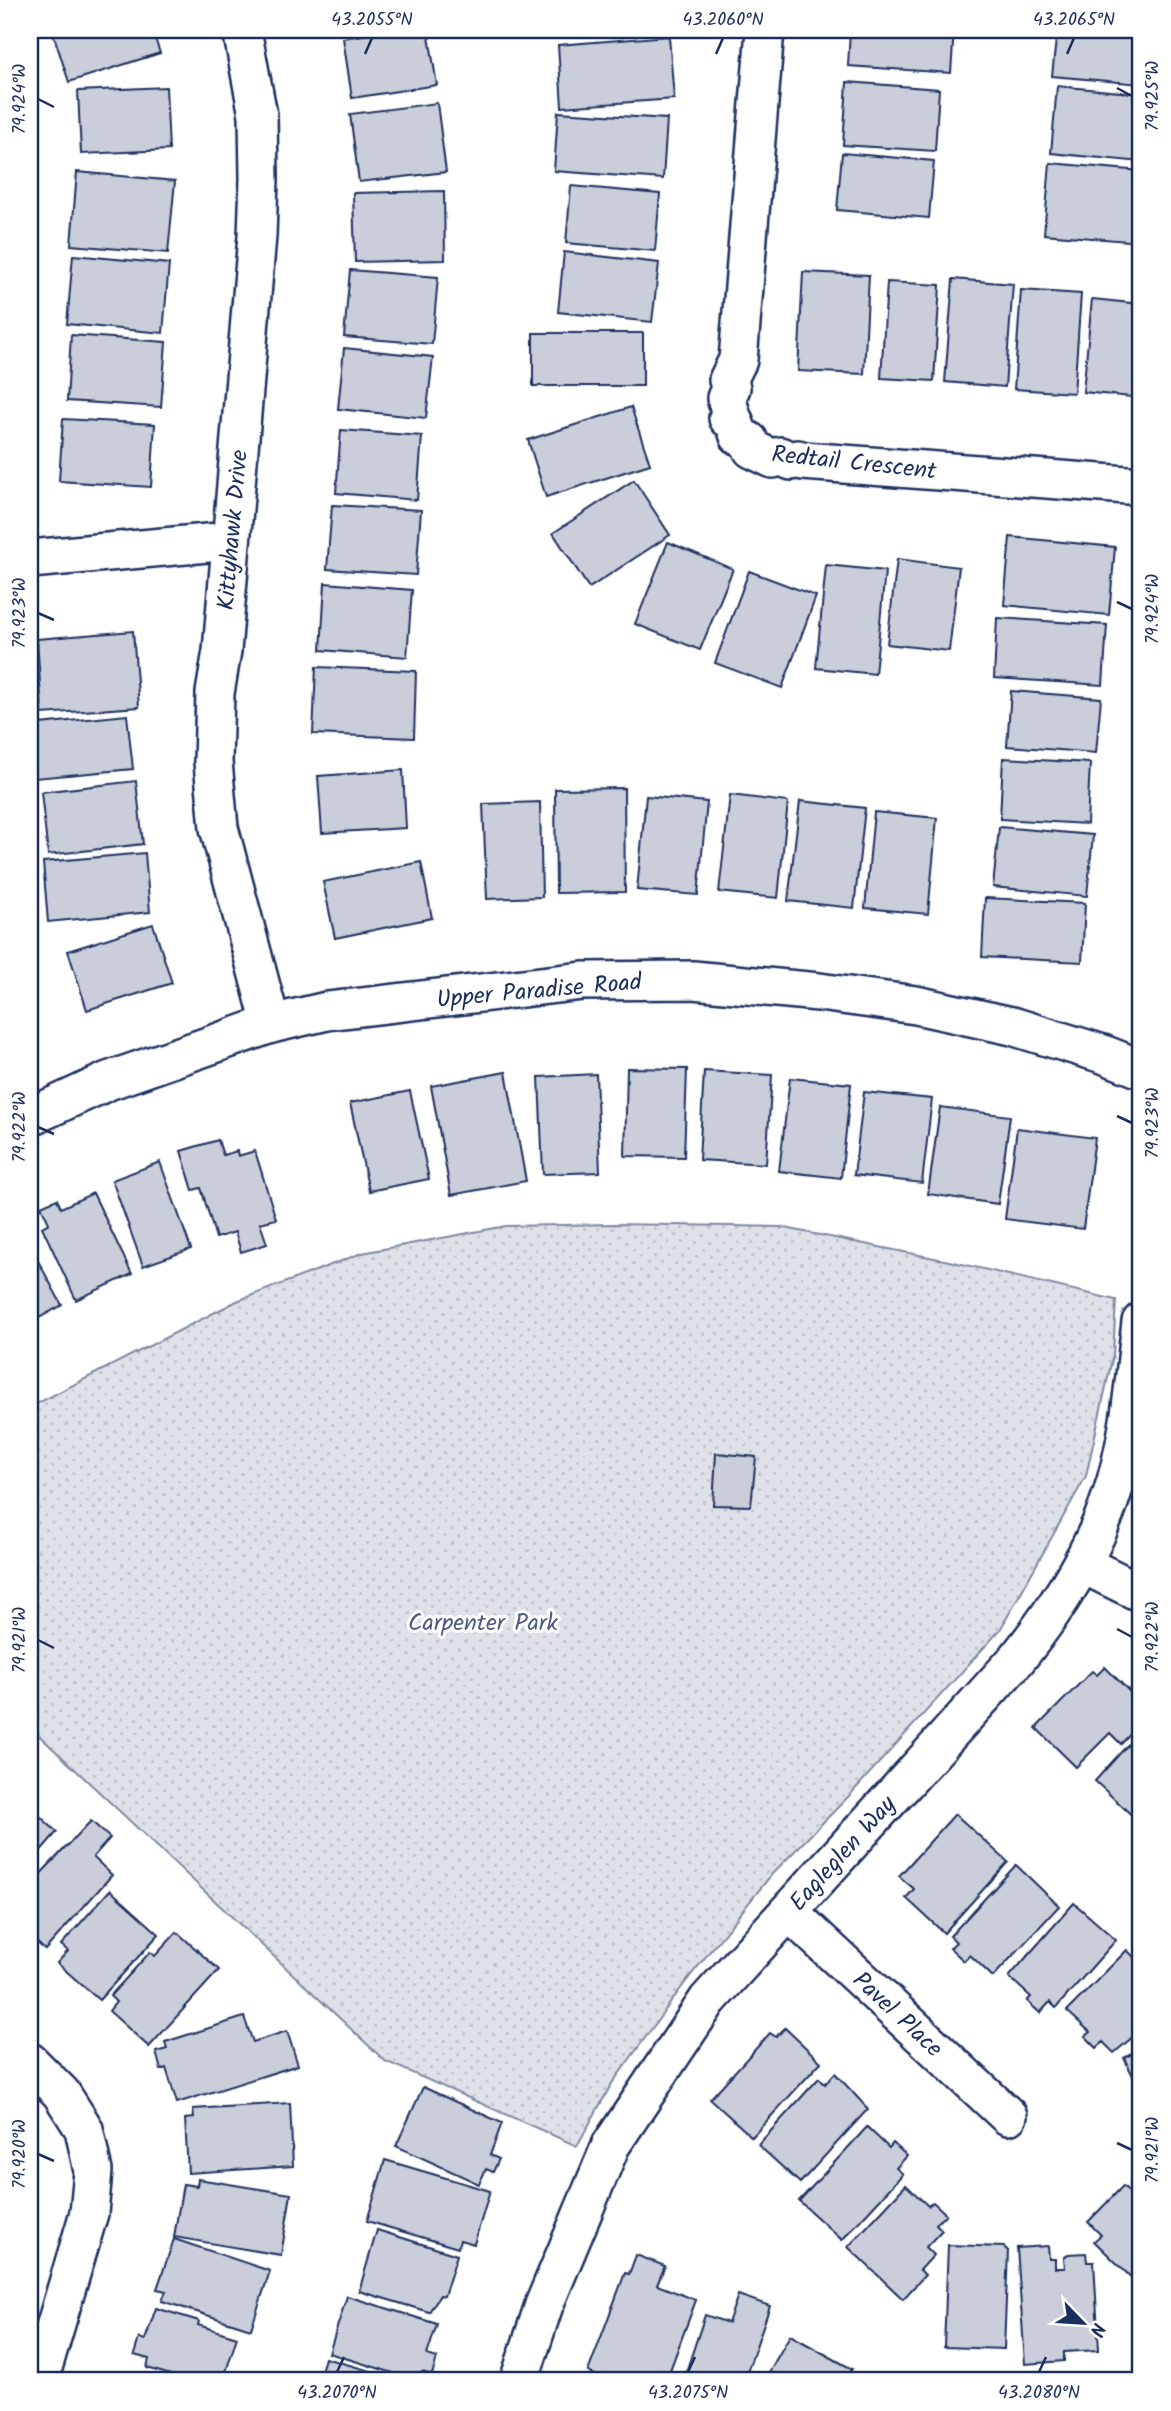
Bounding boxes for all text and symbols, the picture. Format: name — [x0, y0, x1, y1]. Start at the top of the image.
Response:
text: 43.2055°N — [331, 6, 413, 35]
text: 43.2060°N — [682, 6, 764, 35]
text: 43.2065°N — [1033, 6, 1115, 35]
text: 79.925°W — [1139, 61, 1168, 131]
text: 79.924°W — [6, 64, 35, 134]
street label: Redtail Crescent — [770, 435, 939, 492]
street label: Kittyhawk Drive — [207, 448, 260, 612]
text: 79.924°W — [1139, 574, 1168, 644]
text: 79.923°W — [6, 577, 35, 649]
street label: Upper Paradise Road — [435, 963, 644, 1020]
text: 79.923°W — [1139, 1087, 1168, 1159]
text: 79.922°W — [6, 1091, 35, 1163]
text: 79.922°W — [1139, 1601, 1168, 1673]
park label: Carpenter Park — [408, 1604, 559, 1643]
text: 79.921°W — [6, 1607, 35, 1673]
street label: Eagleglen Way — [780, 1786, 907, 1921]
street label: Pavel Place — [843, 1963, 952, 2068]
text: 79.921°W — [1139, 2117, 1168, 2183]
text: 79.920°W — [6, 2119, 35, 2189]
north arrow — [1048, 2288, 1118, 2358]
text: N — [1080, 2318, 1113, 2341]
text: 43.2070°N — [297, 2379, 377, 2408]
text: 43.2075°N — [648, 2379, 728, 2408]
text: 43.2080°N — [998, 2379, 1080, 2408]

